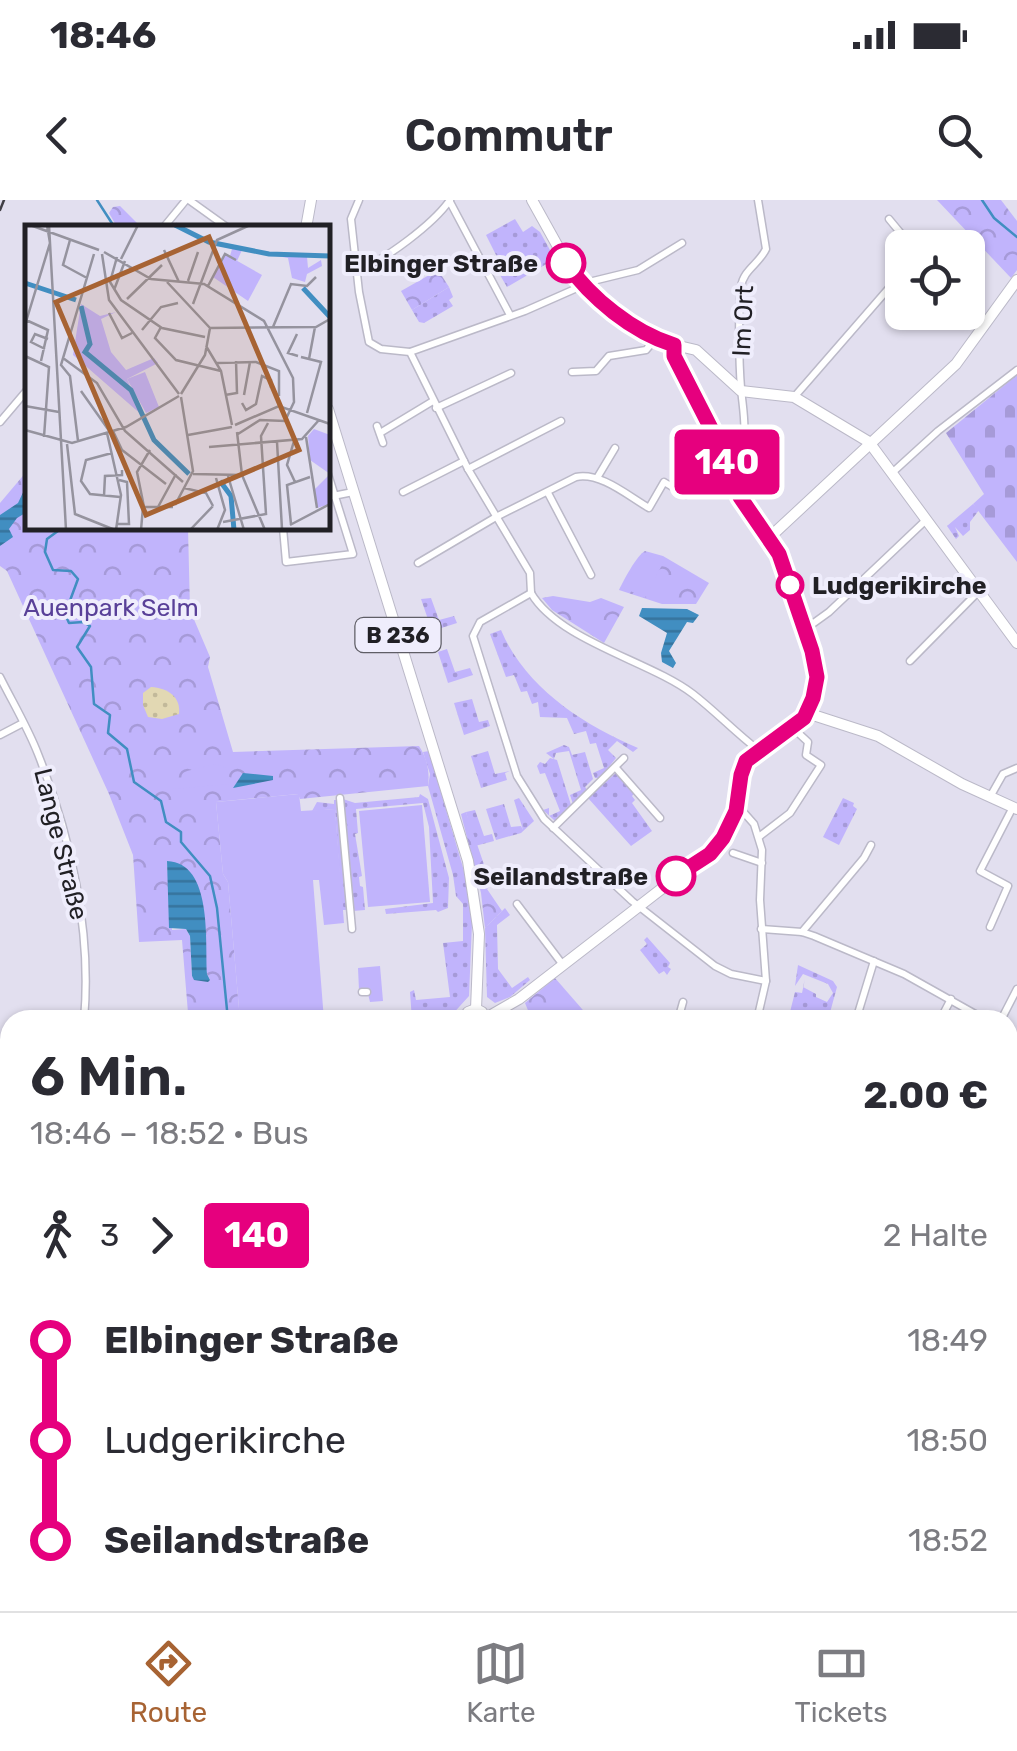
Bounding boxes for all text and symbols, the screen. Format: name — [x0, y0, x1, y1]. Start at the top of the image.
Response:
text: 18:46 — [50, 12, 156, 58]
icon: back — [30, 108, 85, 163]
icon: search — [932, 108, 987, 163]
text: Commutr — [404, 109, 613, 162]
inset map — [25, 225, 330, 530]
map controls — [885, 230, 985, 330]
button: locate — [885, 230, 985, 330]
marker: Elbinger Straße — [547, 244, 585, 282]
place label: Elbinger Straße — [344, 249, 538, 278]
street label: Im Ort — [727, 284, 759, 357]
line badge: 140 — [670, 430, 784, 494]
text: 140 — [694, 441, 760, 483]
place label: Ludgerikirche — [812, 571, 987, 600]
marker: Ludgerikirche — [777, 572, 803, 598]
park label: Auenpark Selm — [23, 593, 199, 622]
road number: B 236 — [356, 618, 440, 652]
street label: Lange Straße — [28, 765, 94, 923]
marker: Seilandstraße — [657, 857, 695, 895]
place label: Seilandstraße — [474, 862, 648, 891]
text: 6 Min. — [30, 1044, 187, 1109]
text: 2.00 € — [863, 1072, 988, 1118]
text: 18:46 – 18:52 · Bus — [30, 1114, 309, 1152]
icon: walk — [30, 1208, 85, 1263]
icon: forward — [134, 1208, 189, 1263]
text: 140 — [224, 1214, 289, 1256]
text: 3 — [100, 1216, 119, 1254]
text: 2 Halte — [883, 1216, 988, 1254]
text: Elbinger Straße — [104, 1317, 399, 1363]
text: 18:49 — [907, 1321, 988, 1359]
text: Ludgerikirche — [104, 1417, 346, 1463]
text: 18:50 — [906, 1421, 988, 1459]
text: Seilandstraße — [104, 1517, 369, 1563]
text: 18:52 — [908, 1521, 988, 1559]
tab: Route — [129, 1636, 207, 1729]
tab: Karte — [466, 1636, 536, 1729]
tab: Tickets — [795, 1636, 888, 1729]

